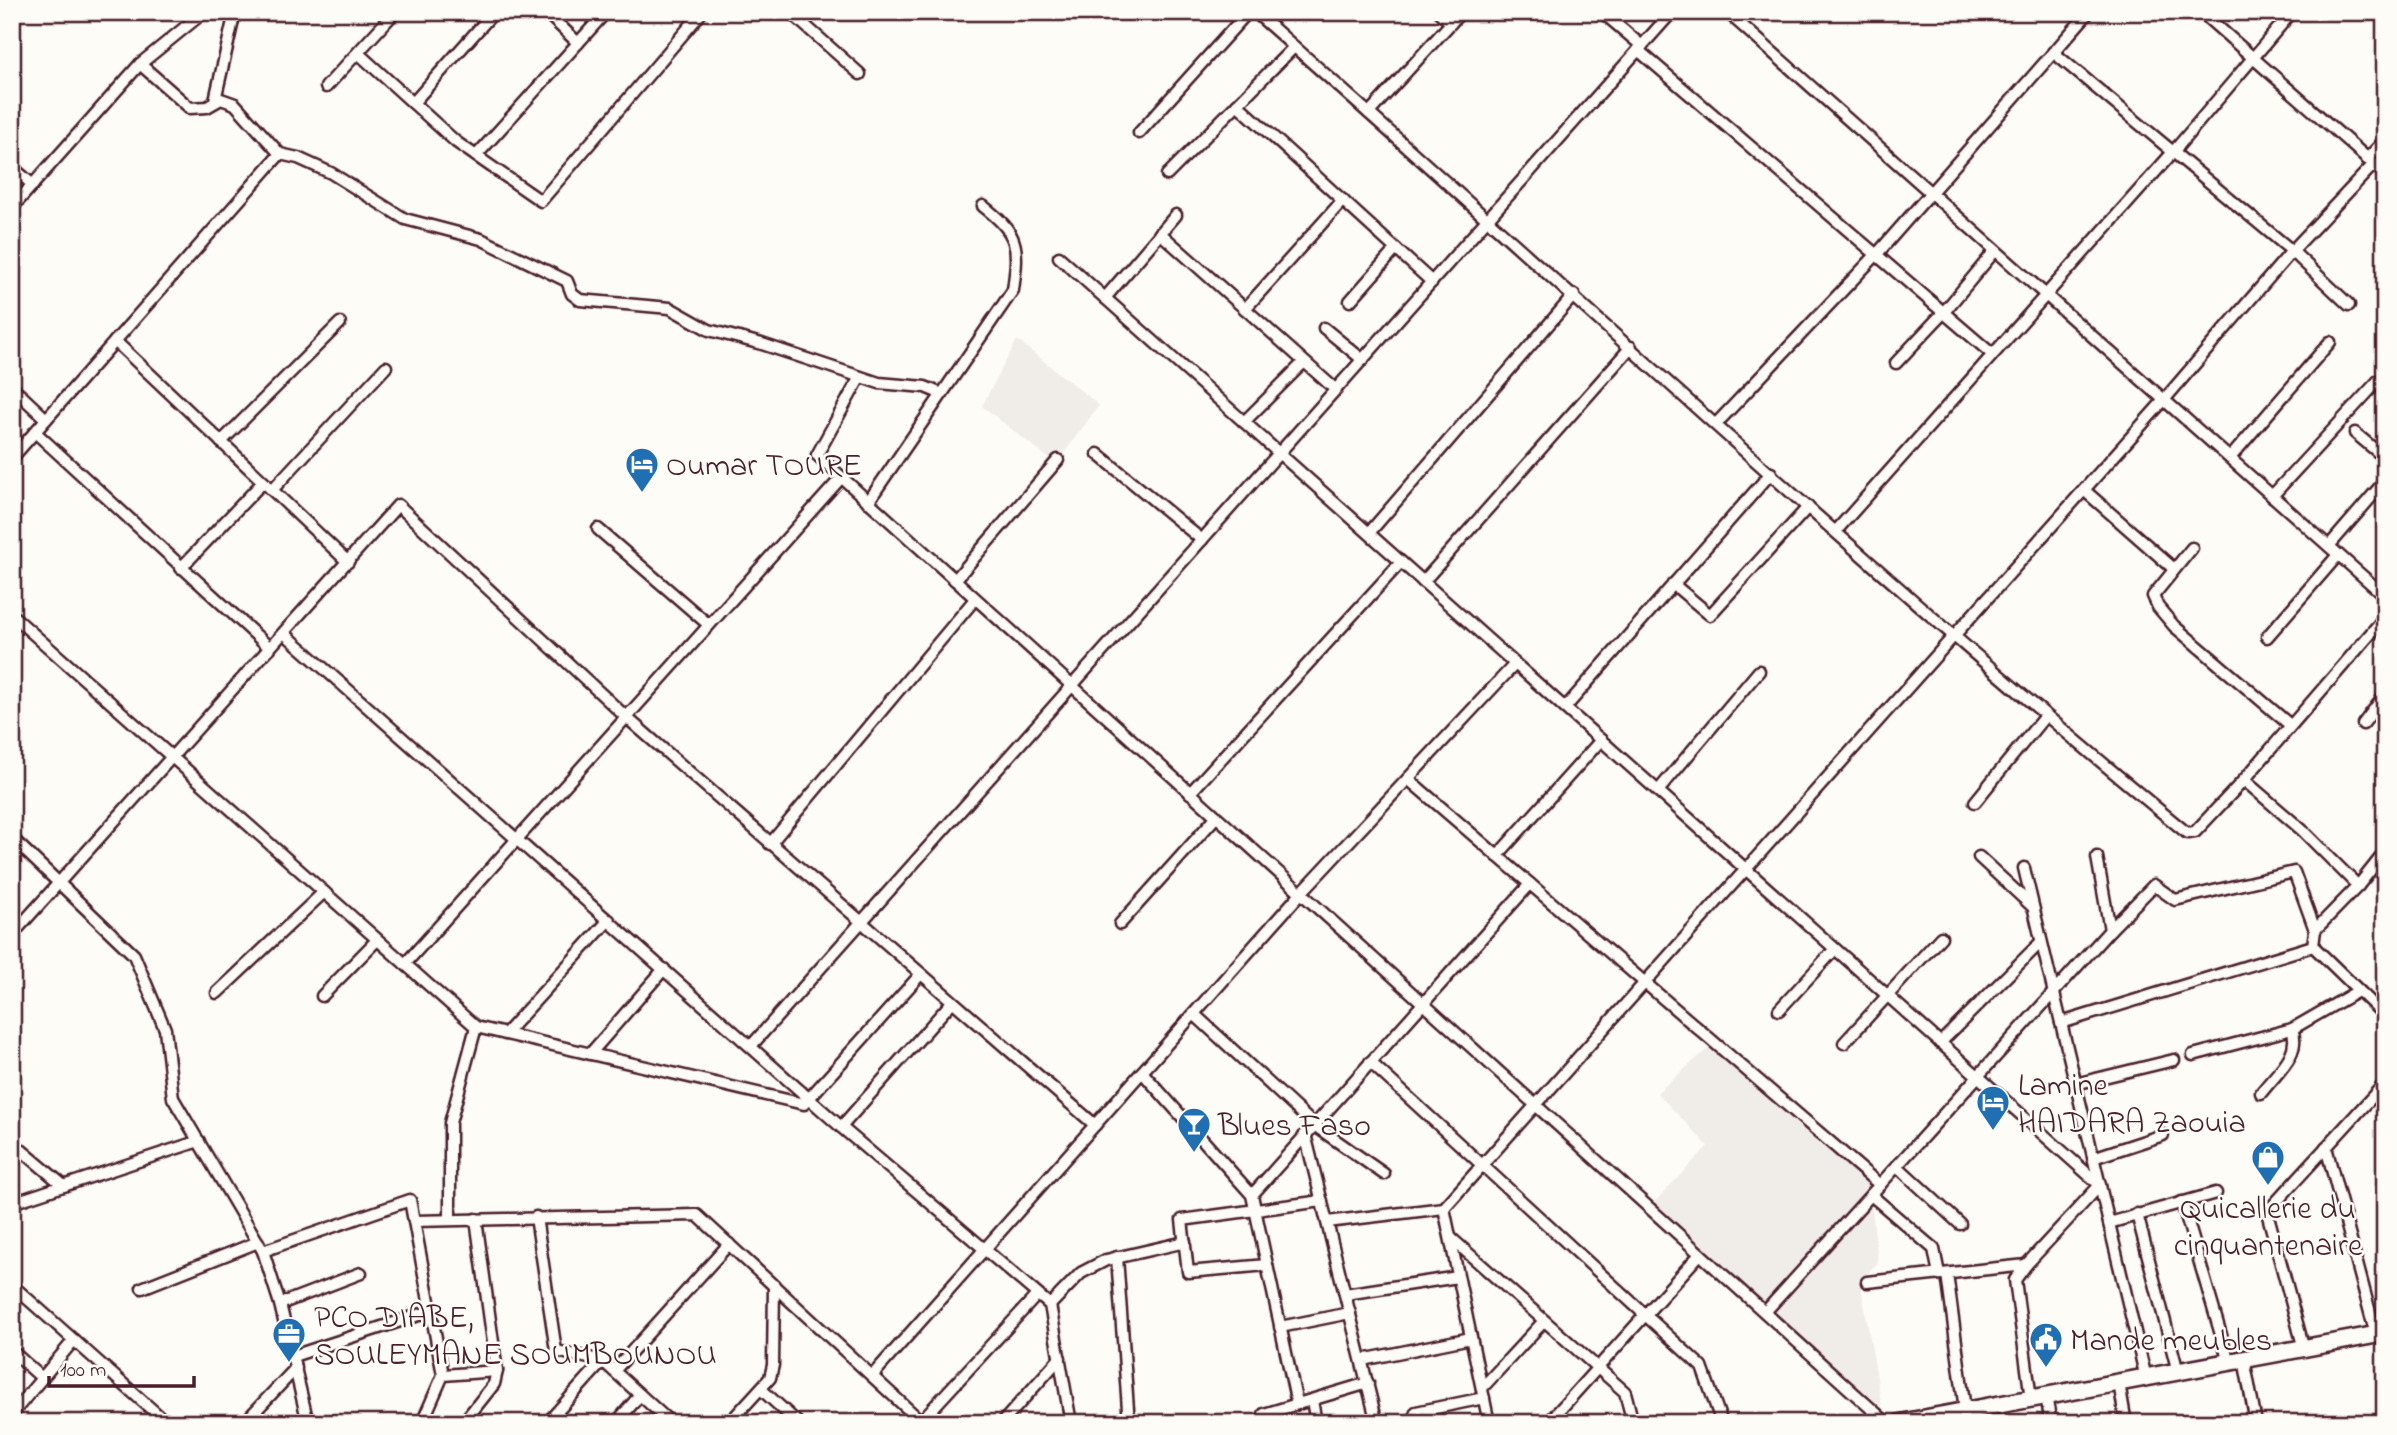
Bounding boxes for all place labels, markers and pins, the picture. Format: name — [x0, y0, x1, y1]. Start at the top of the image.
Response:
place label: Oumar TOURE — [666, 444, 862, 491]
hotel icon: Oumar TOURE — [623, 445, 661, 494]
place label: Lamine HAIDARA Zaouia — [2018, 1064, 2246, 1148]
hotel icon: Lamine HAIDARA Zaouia — [1974, 1083, 2012, 1132]
place label: Blues Faso — [1217, 1104, 1371, 1151]
bar icon: Blues Faso — [1175, 1105, 1213, 1154]
shop icon: Quicallerie du cinquantenaire — [2249, 1138, 2287, 1187]
place label: Quicallerie du cinquantenaire — [2174, 1187, 2363, 1271]
place label: PCO DIABE, SOULEYMANE SOUMBOUNOU — [314, 1296, 717, 1380]
office icon: PCO DIABE, SOULEYMANE SOUMBOUNOU — [270, 1315, 308, 1364]
place label: Mande meubles — [2070, 1319, 2272, 1366]
public building icon: Mande meubles — [2027, 1320, 2065, 1369]

